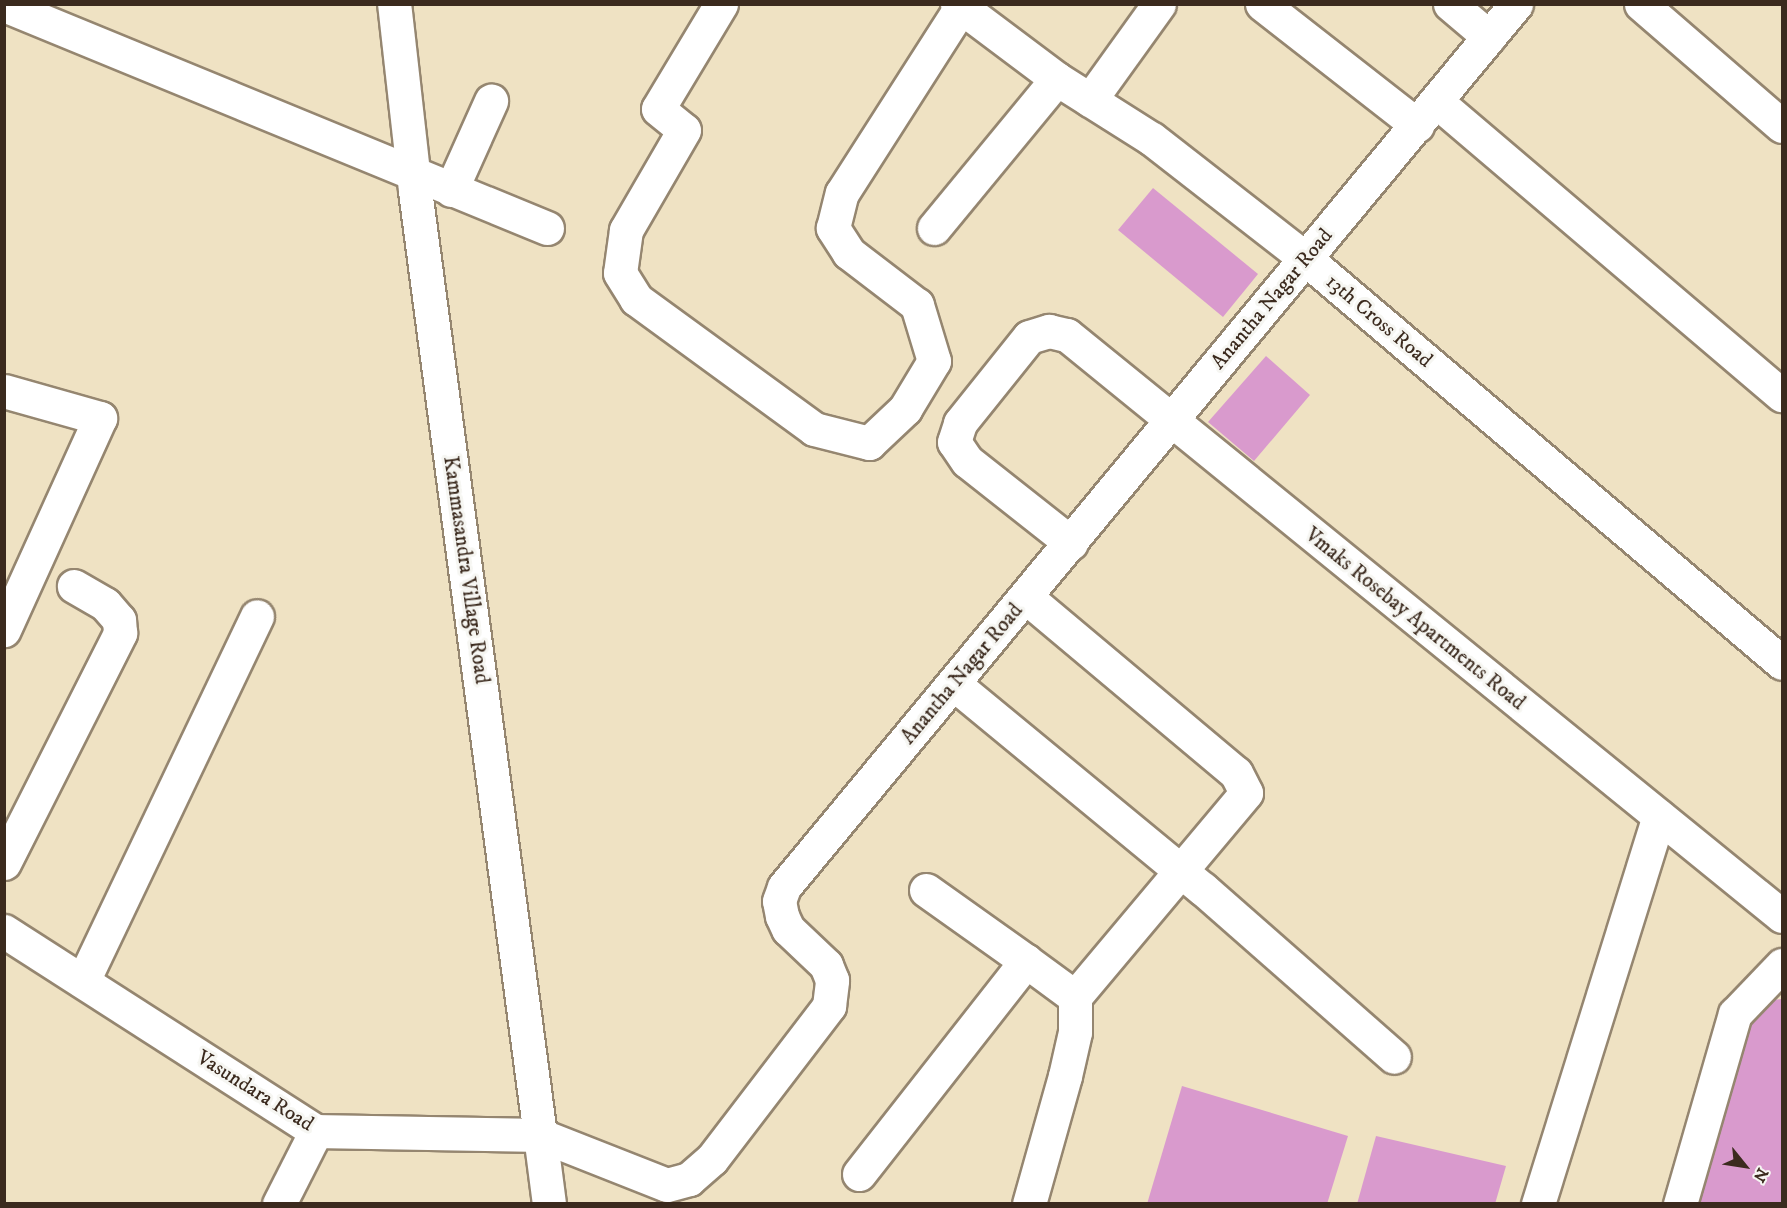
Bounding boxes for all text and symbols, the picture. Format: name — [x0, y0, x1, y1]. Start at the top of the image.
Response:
street label: Anantha Nagar Road — [1206, 224, 1338, 374]
street label: 13th Cross Road — [1320, 269, 1438, 373]
street label: Kammasandra Village Road — [438, 455, 494, 685]
street label: Vmaks Rosebay Apartments Road — [1300, 522, 1530, 716]
street label: Anantha Nagar Road — [896, 599, 1028, 749]
street label: Vasundara Road — [192, 1045, 318, 1137]
north arrow — [1715, 1136, 1775, 1196]
text: N — [1749, 1164, 1773, 1186]

